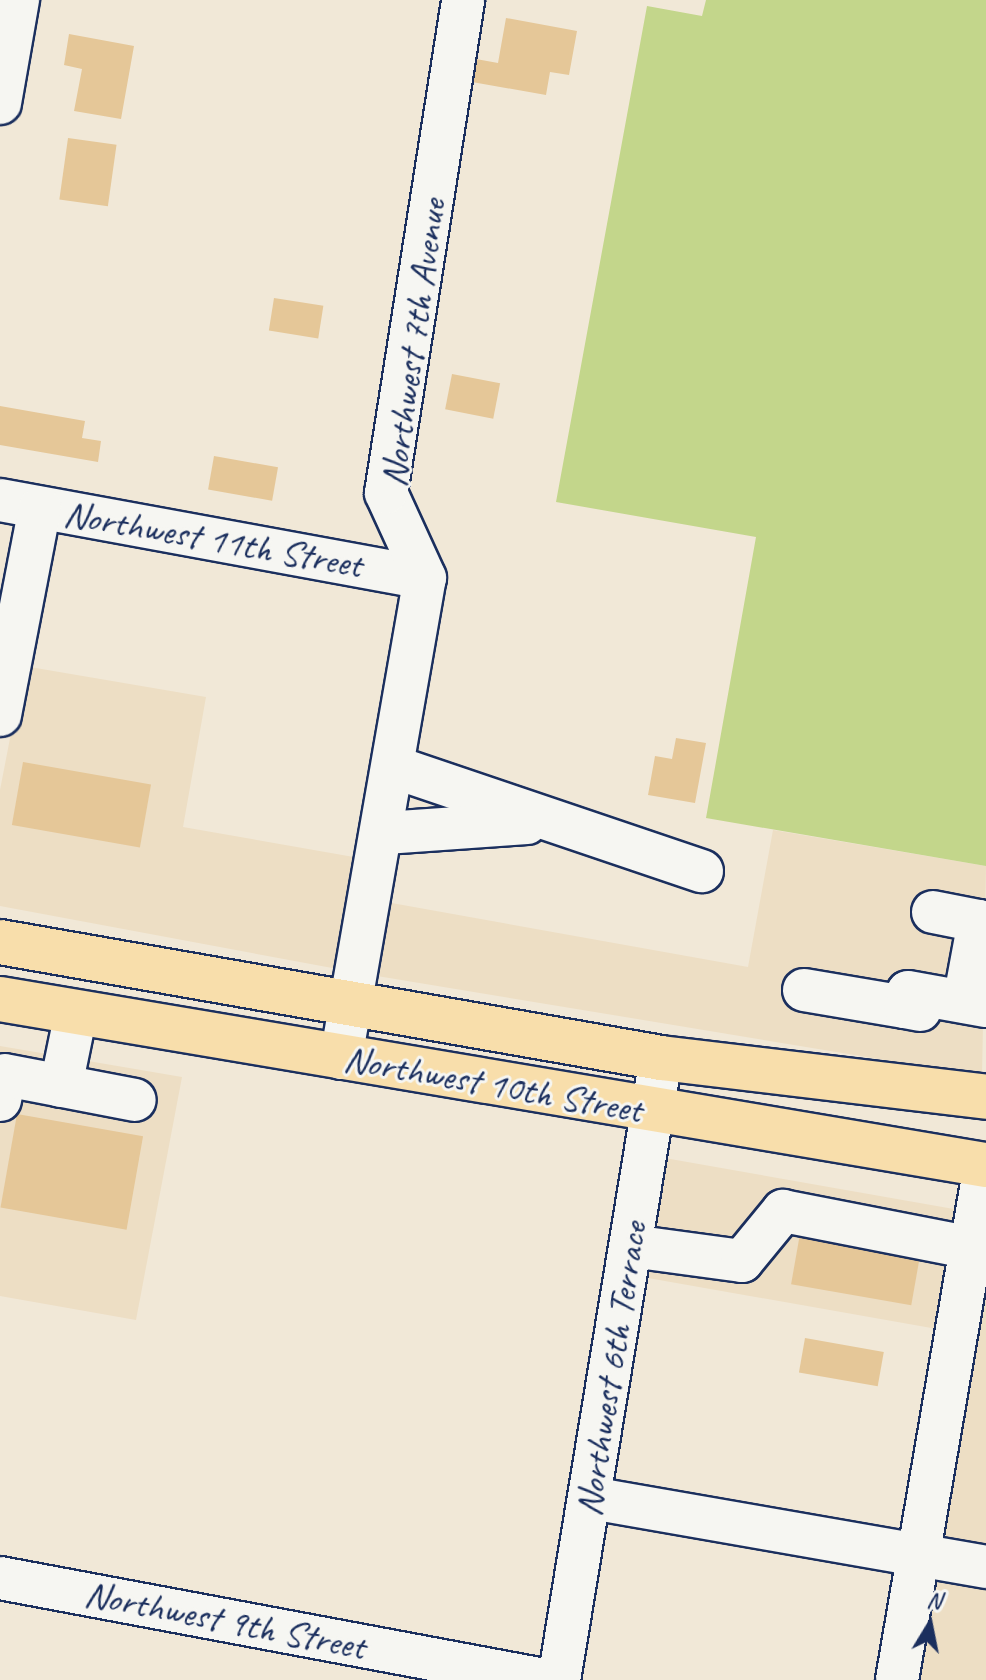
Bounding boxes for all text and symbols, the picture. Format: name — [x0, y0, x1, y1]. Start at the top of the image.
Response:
street label: Northwest 7th Avenue — [370, 196, 456, 490]
street label: Northwest 11th Street — [60, 490, 366, 588]
street label: Northwest 10th Street — [340, 1035, 646, 1133]
street label: Northwest 6th Terrace — [565, 1218, 657, 1520]
street label: Northwest 9th Street — [81, 1570, 369, 1670]
north arrow — [890, 1584, 970, 1664]
text: N — [925, 1585, 943, 1615]

